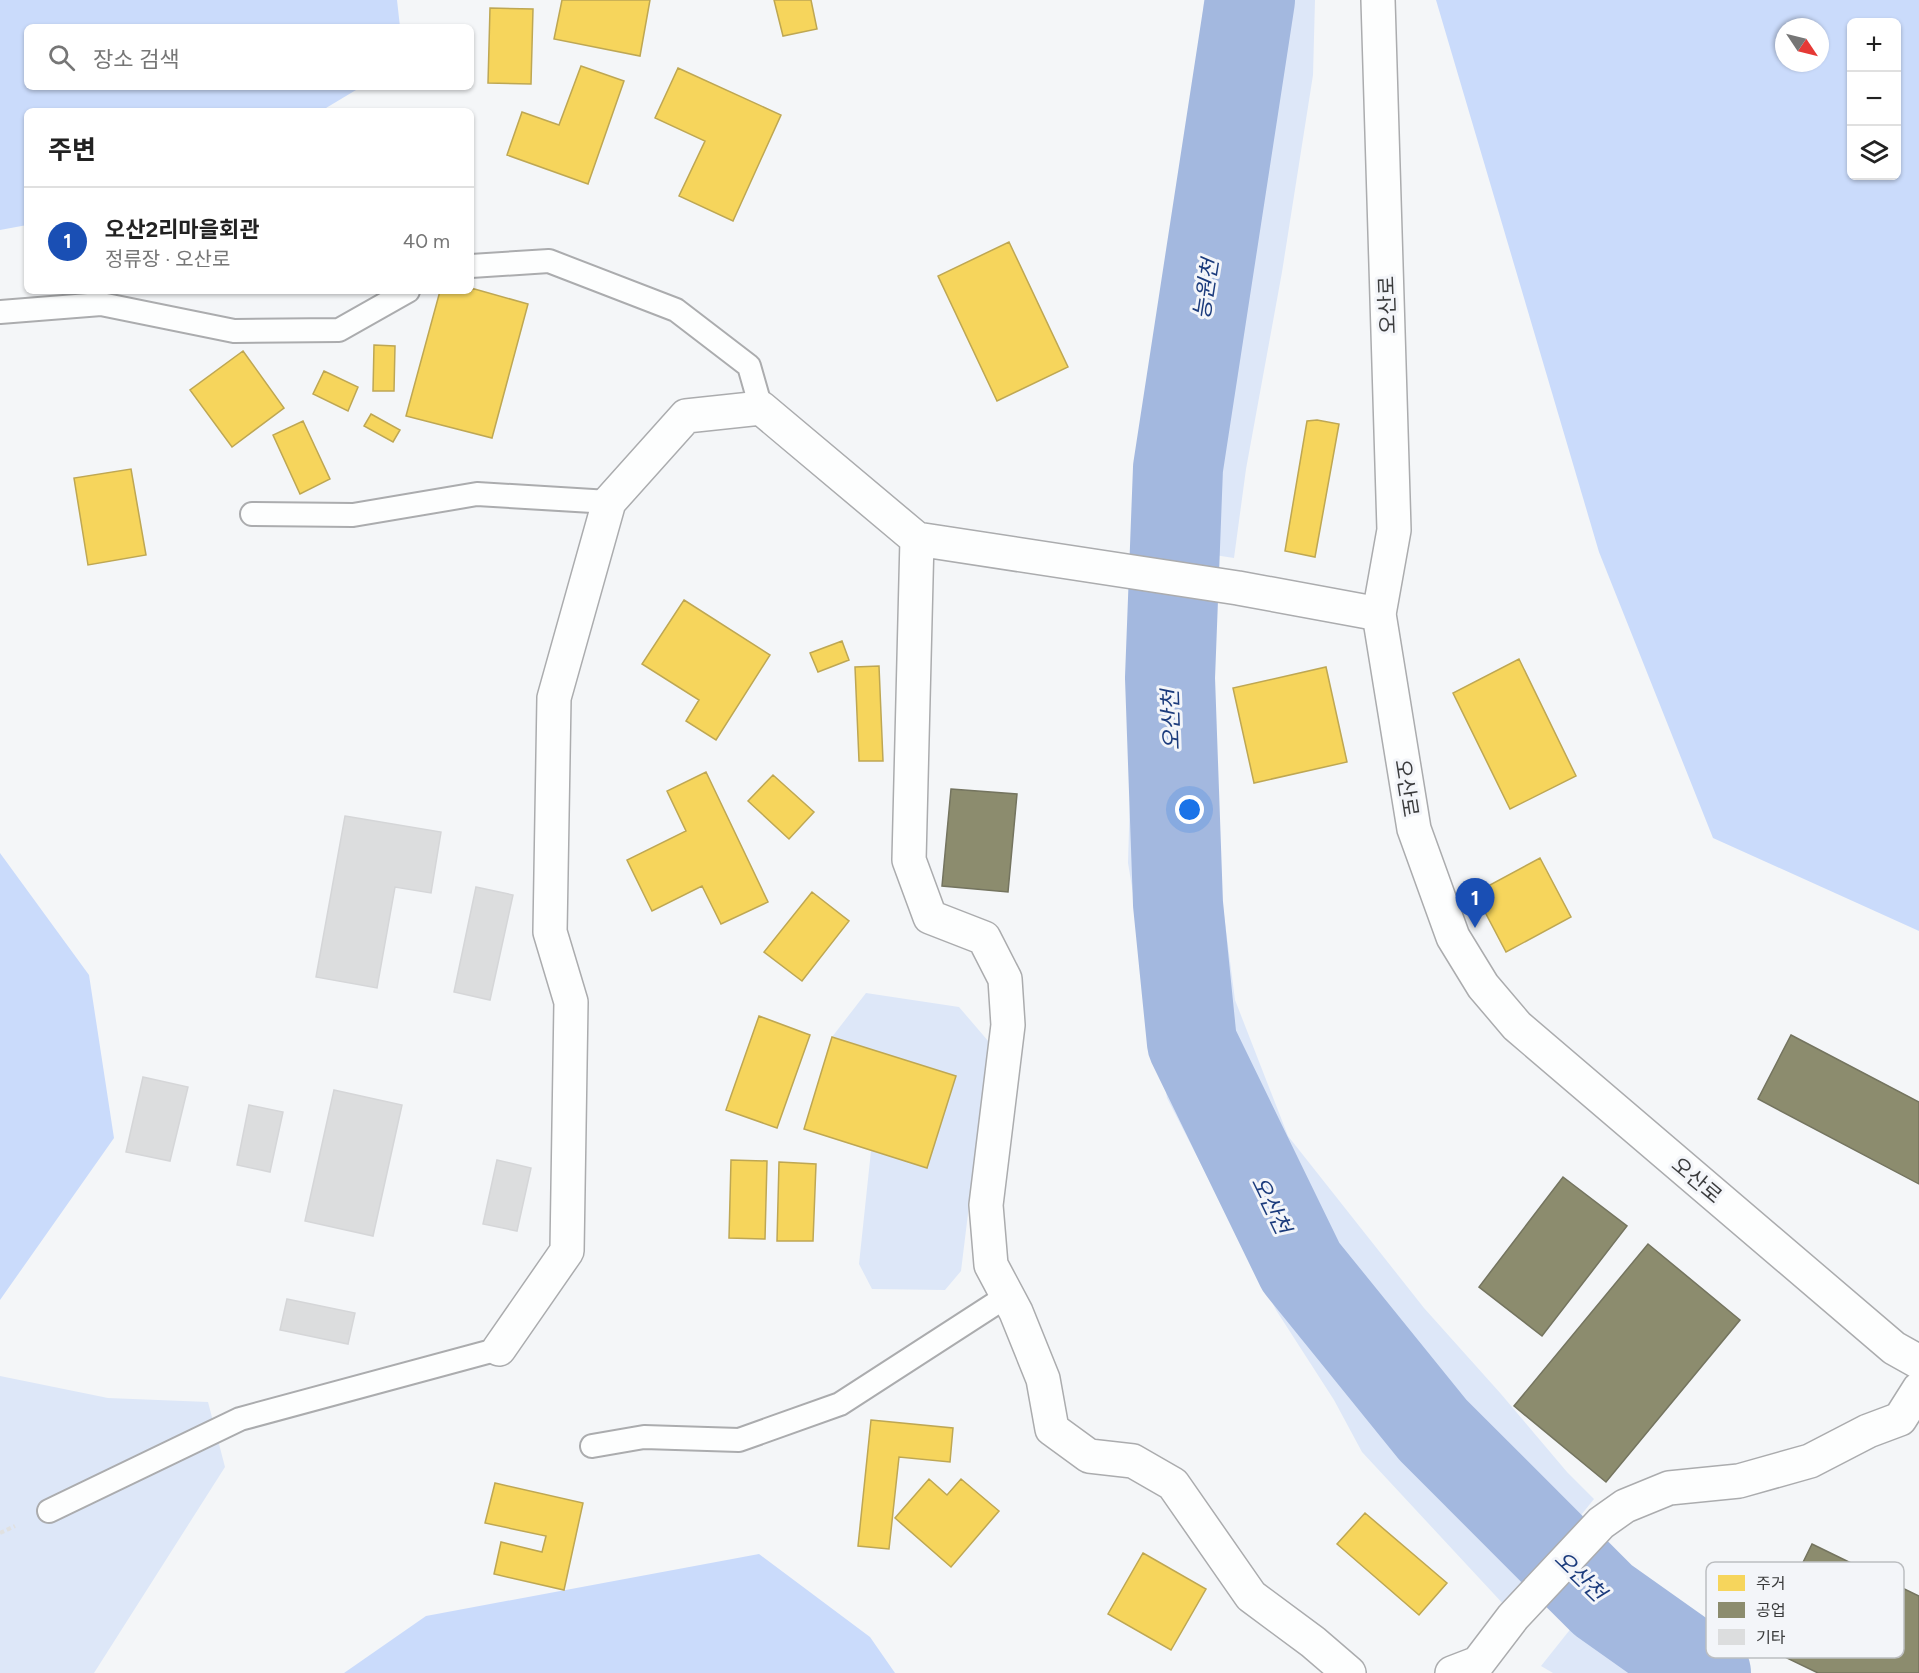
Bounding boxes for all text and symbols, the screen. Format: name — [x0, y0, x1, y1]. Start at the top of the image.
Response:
north arrow — [1775, 18, 1829, 72]
map controls — [1847, 18, 1901, 180]
button: + — [1847, 18, 1901, 72]
search box — [24, 24, 474, 90]
icon: search — [45, 41, 78, 74]
text: 장소 검색 — [93, 46, 179, 73]
button: − — [1847, 72, 1901, 126]
button: layers — [1847, 126, 1901, 180]
text: 주변 — [48, 134, 96, 166]
text: 오산2리마을회관 — [105, 216, 259, 243]
text: 1 — [63, 229, 72, 253]
text: 40 m — [403, 229, 450, 253]
text: 정류장 · 오산로 — [105, 247, 230, 271]
water label: 능원천 — [1188, 254, 1225, 321]
street label: 오산로 — [1373, 276, 1401, 334]
water label: 오산천 — [1156, 686, 1186, 751]
street label: 오산로 — [1390, 757, 1424, 819]
your location — [1175, 795, 1204, 824]
pin: 1 — [1456, 878, 1494, 928]
street label: 오산로 — [1667, 1152, 1727, 1208]
water label: 오산천 — [1246, 1172, 1298, 1241]
water label: 오산천 — [1549, 1545, 1613, 1609]
legend — [1706, 1562, 1904, 1658]
text: 주거 — [1756, 1574, 1785, 1593]
text: 공업 — [1756, 1601, 1785, 1620]
text: 기타 — [1756, 1628, 1786, 1647]

